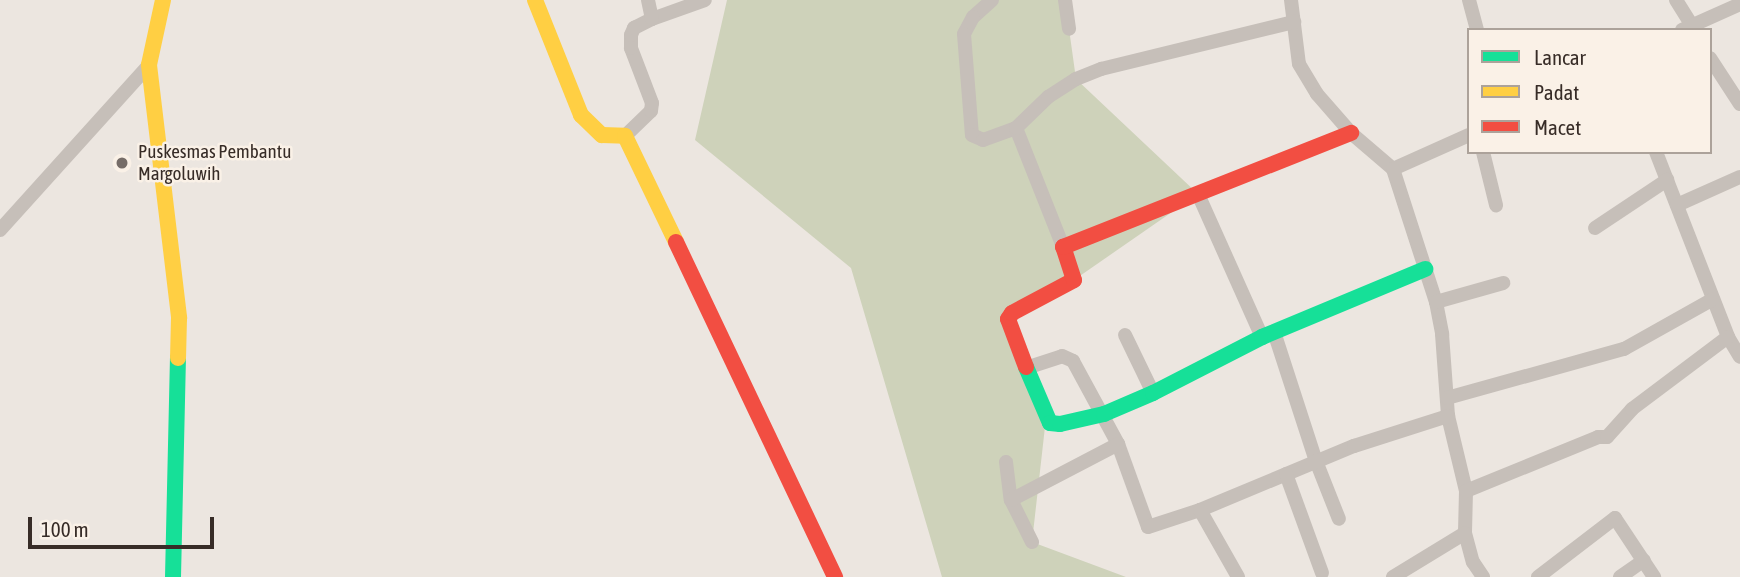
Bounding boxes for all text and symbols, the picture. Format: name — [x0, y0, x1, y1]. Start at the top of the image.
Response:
legend — [1467, 28, 1712, 154]
text: Lancar — [1534, 45, 1586, 69]
text: Padat — [1534, 80, 1579, 104]
text: Macet — [1534, 115, 1581, 139]
place label: Puskesmas Pembantu Margoluwih — [138, 141, 291, 185]
marker: Puskesmas Pembantu Margoluwih — [112, 153, 132, 173]
scale bar — [32, 504, 217, 548]
text: 100 m — [41, 517, 89, 541]

